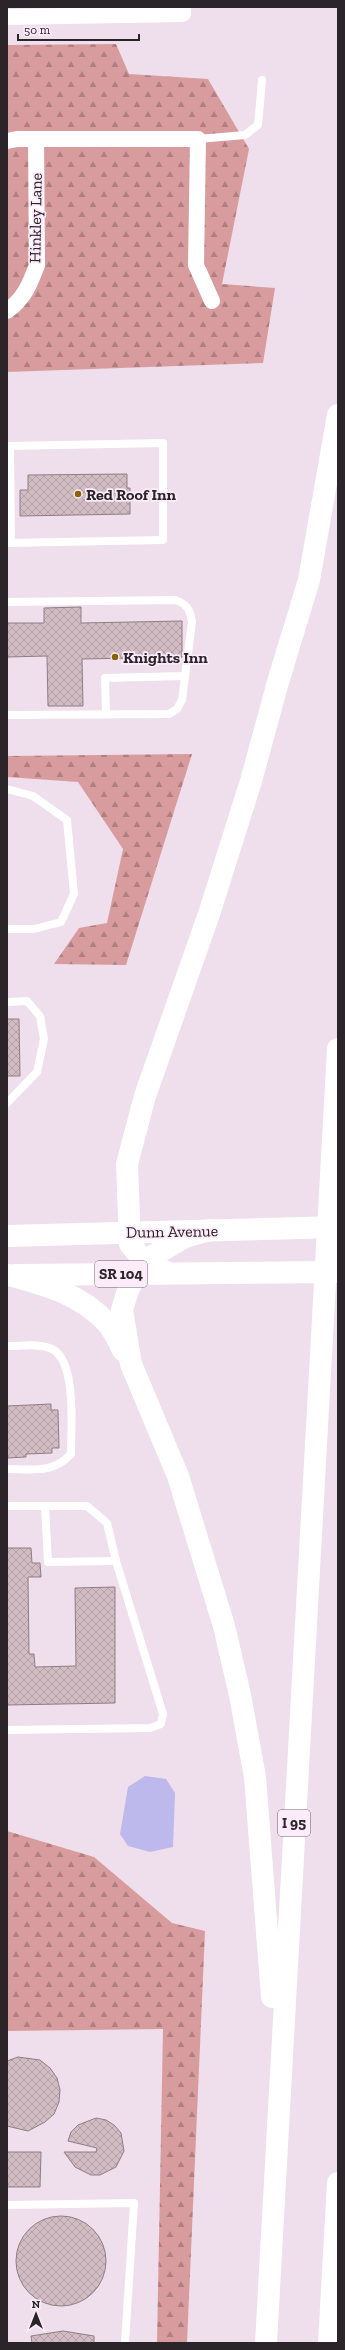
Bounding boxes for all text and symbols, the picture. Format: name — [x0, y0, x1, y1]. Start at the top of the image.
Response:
scale bar — [18, 16, 139, 42]
text: 50 m — [24, 23, 51, 37]
street label: Hinkley Lane — [25, 173, 46, 263]
place label: Red Roof Inn — [86, 485, 176, 504]
marker: Red Roof Inn — [73, 489, 83, 499]
place label: Knights Inn — [123, 648, 208, 667]
marker: Knights Inn — [110, 652, 120, 662]
street label: Dunn Avenue — [126, 1221, 218, 1242]
road number: SR 104 — [95, 1261, 147, 1287]
road number: I 95 — [278, 1810, 310, 1836]
north arrow — [16, 2294, 56, 2334]
text: N — [32, 2298, 41, 2311]

